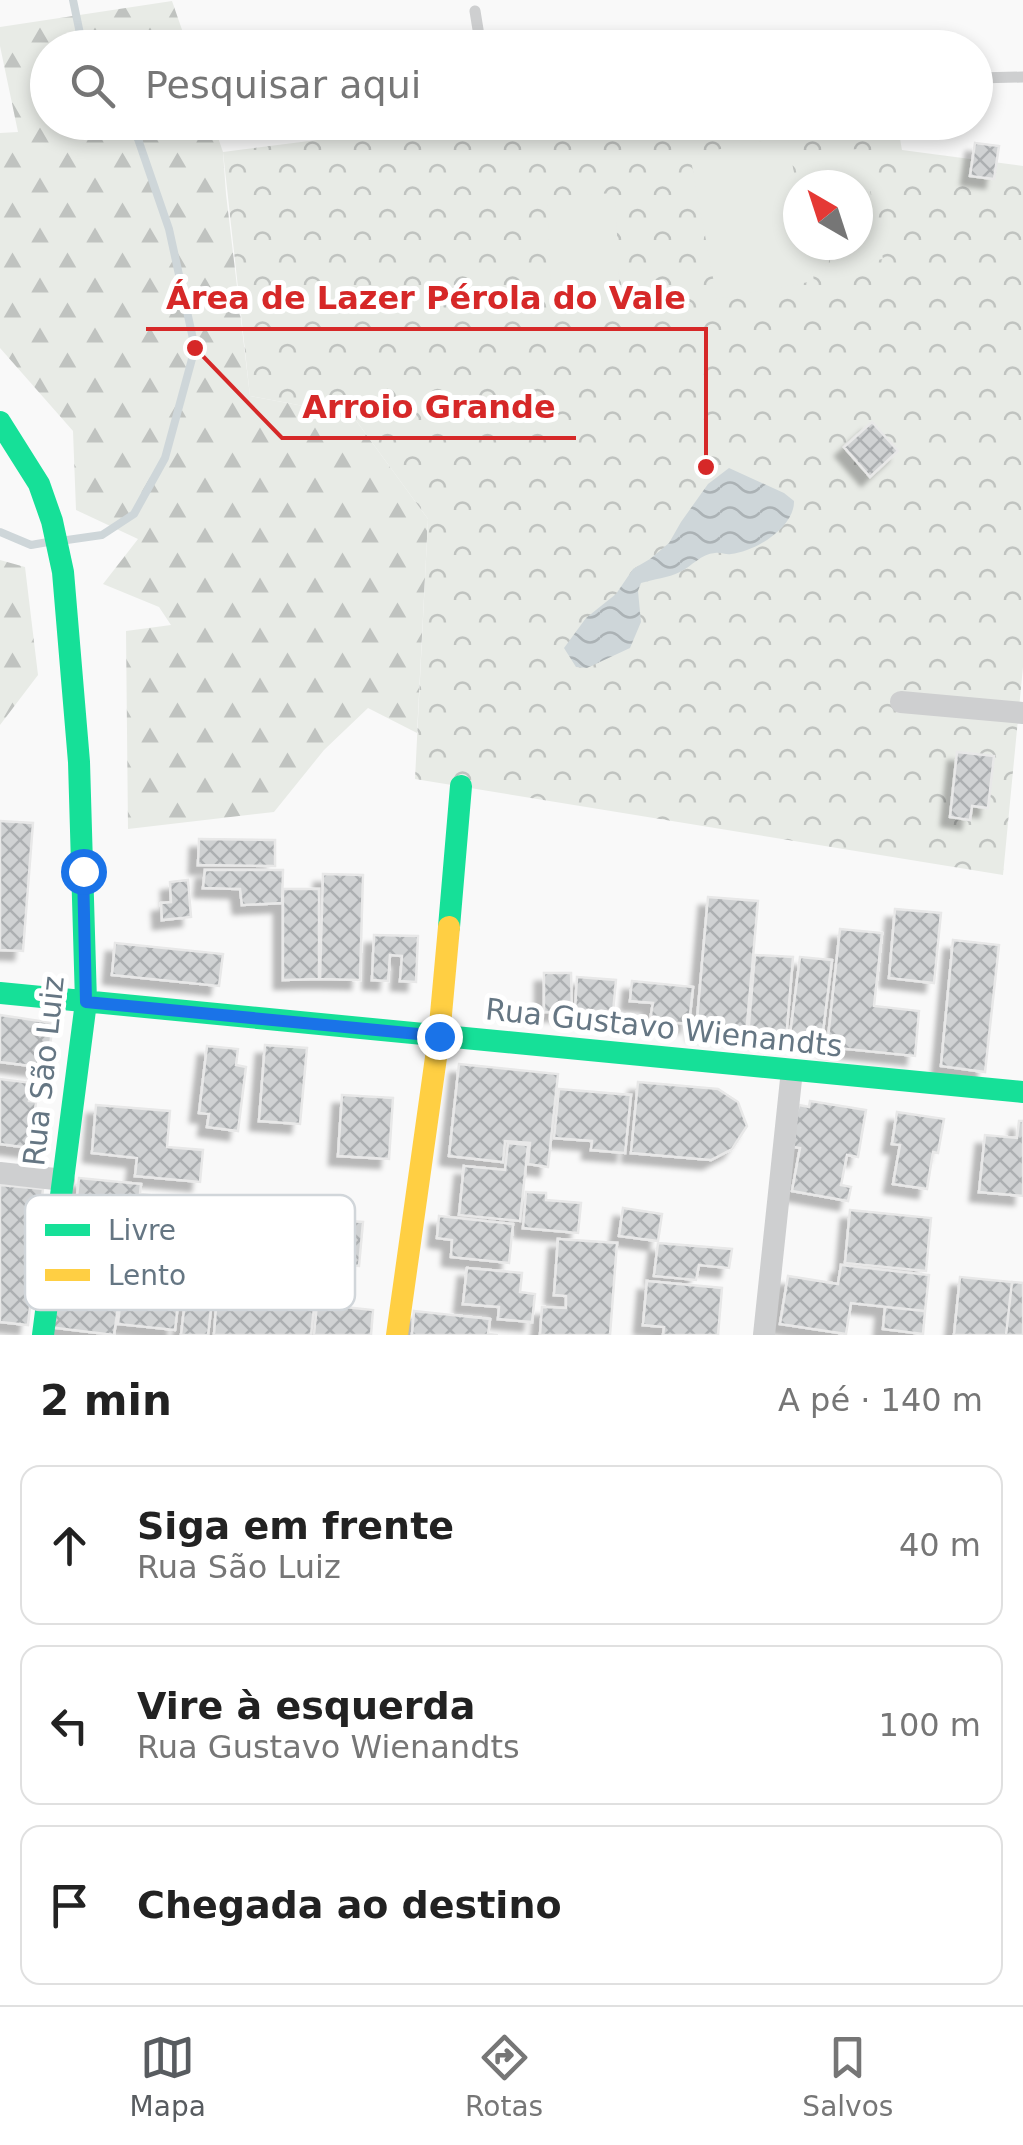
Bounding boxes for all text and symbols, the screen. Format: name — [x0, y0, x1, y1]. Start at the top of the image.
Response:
search box — [30, 30, 993, 140]
icon: search — [65, 58, 120, 113]
text: Pesquisar aqui — [145, 63, 421, 107]
north arrow — [783, 170, 873, 260]
callout: Área de Lazer Pérola do Vale — [146, 267, 706, 329]
text: Área de Lazer Pérola do Vale — [166, 279, 686, 317]
callout: Arroio Grande — [282, 376, 576, 438]
text: Arroio Grande — [302, 388, 556, 426]
route start — [61, 849, 107, 895]
street label: Rua São Luiz — [16, 974, 71, 1168]
street label: Rua Gustavo Wienandts — [484, 991, 844, 1064]
route end — [417, 1014, 463, 1060]
legend — [25, 1195, 355, 1310]
text: Livre — [108, 1214, 176, 1247]
text: Lento — [108, 1259, 186, 1292]
text: 2 min — [40, 1376, 172, 1425]
text: A pé · 140 m — [778, 1381, 983, 1419]
text: Siga em frente — [137, 1504, 454, 1548]
icon: ahead — [42, 1518, 97, 1573]
text: 40 m — [899, 1526, 981, 1564]
text: Rua São Luiz — [137, 1548, 341, 1586]
text: Vire à esquerda — [137, 1684, 475, 1728]
icon: left — [42, 1698, 97, 1753]
text: 100 m — [879, 1706, 981, 1744]
text: Rua Gustavo Wienandts — [137, 1728, 520, 1766]
icon: arrive — [42, 1878, 97, 1933]
text: Chegada ao destino — [137, 1883, 562, 1927]
tab: Mapa — [130, 2030, 206, 2123]
tab: Rotas — [465, 2030, 543, 2123]
tab: Salvos — [802, 2030, 893, 2123]

